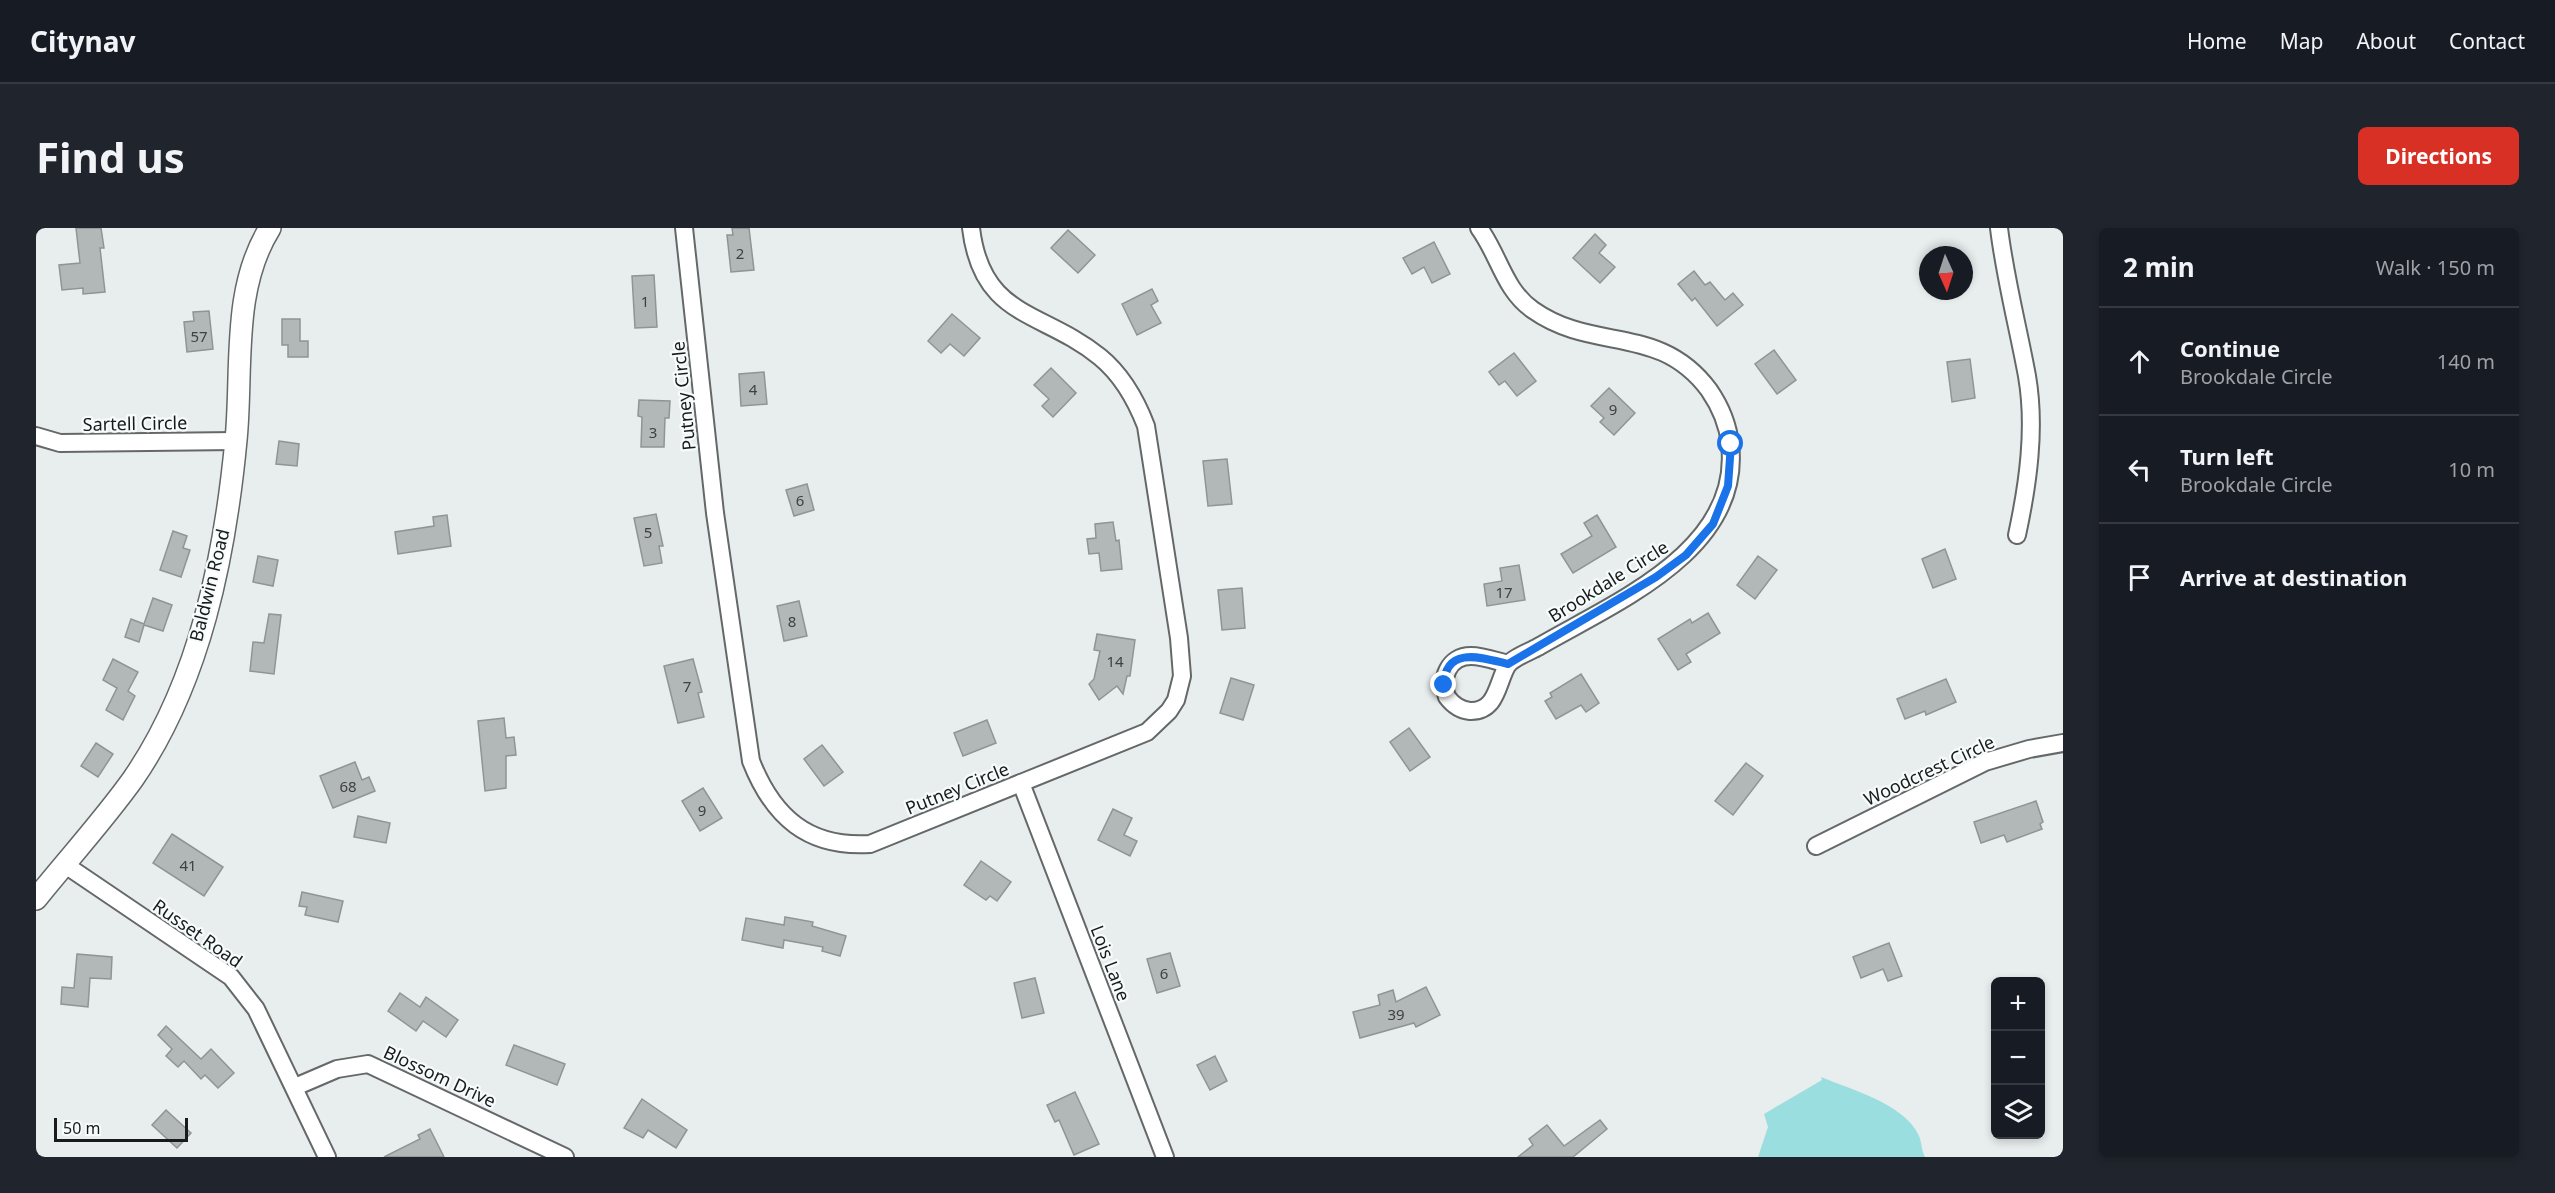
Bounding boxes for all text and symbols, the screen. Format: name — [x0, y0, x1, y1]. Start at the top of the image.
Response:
text: Citynav — [30, 22, 135, 60]
text: Home — [2187, 27, 2247, 55]
text: Map — [2280, 27, 2323, 55]
text: About — [2356, 27, 2416, 55]
text: Contact — [2449, 27, 2525, 55]
button: Directions — [2358, 127, 2519, 185]
text: Find us — [36, 128, 185, 185]
house number: 2 — [736, 243, 744, 263]
north arrow — [1919, 246, 1973, 300]
text: 2 min — [2123, 249, 2195, 285]
text: Walk · 150 m — [2376, 254, 2495, 281]
house number: 1 — [641, 291, 649, 311]
house number: 57 — [190, 326, 208, 346]
text: Continue — [2180, 333, 2280, 363]
street label: Putney Circle — [665, 340, 701, 452]
icon: ahead — [2123, 345, 2156, 378]
text: 140 m — [2437, 348, 2495, 375]
text: Brookdale Circle — [2180, 363, 2333, 390]
house number: 4 — [749, 379, 758, 399]
house number: 9 — [1609, 399, 1617, 419]
street label: Sartell Circle — [83, 410, 187, 436]
house number: 3 — [649, 422, 657, 442]
route start — [1717, 430, 1743, 456]
text: Turn left — [2180, 441, 2274, 471]
icon: left — [2123, 453, 2156, 486]
text: 10 m — [2448, 456, 2495, 483]
text: Brookdale Circle — [2180, 471, 2333, 498]
house number: 6 — [796, 490, 804, 510]
house number: 5 — [644, 522, 652, 542]
street label: Baldwin Road — [183, 526, 235, 644]
street label: Brookdale Circle — [1543, 534, 1673, 628]
icon: arrive — [2123, 561, 2156, 594]
text: Arrive at destination — [2180, 562, 2407, 592]
house number: 17 — [1495, 582, 1513, 602]
house number: 8 — [788, 611, 796, 631]
house number: 14 — [1106, 651, 1124, 671]
route end — [1430, 671, 1456, 697]
house number: 7 — [683, 676, 691, 696]
street label: Woodcrest Circle — [1860, 729, 1998, 811]
street label: Putney Circle — [902, 756, 1012, 820]
house number: 68 — [339, 776, 357, 796]
house number: 9 — [698, 800, 706, 820]
house number: 41 — [179, 855, 197, 875]
street label: Russet Road — [148, 893, 248, 973]
street label: Lois Lane — [1086, 922, 1136, 1004]
house number: 6 — [1160, 963, 1168, 983]
map controls — [1991, 977, 2045, 1139]
button: + — [1991, 977, 2045, 1031]
house number: 39 — [1387, 1004, 1405, 1024]
button: − — [1991, 1031, 2045, 1085]
street label: Blossom Drive — [380, 1039, 500, 1113]
button: layers — [1991, 1085, 2045, 1139]
scale bar — [54, 1115, 188, 1142]
text: 50 m — [63, 1117, 100, 1139]

